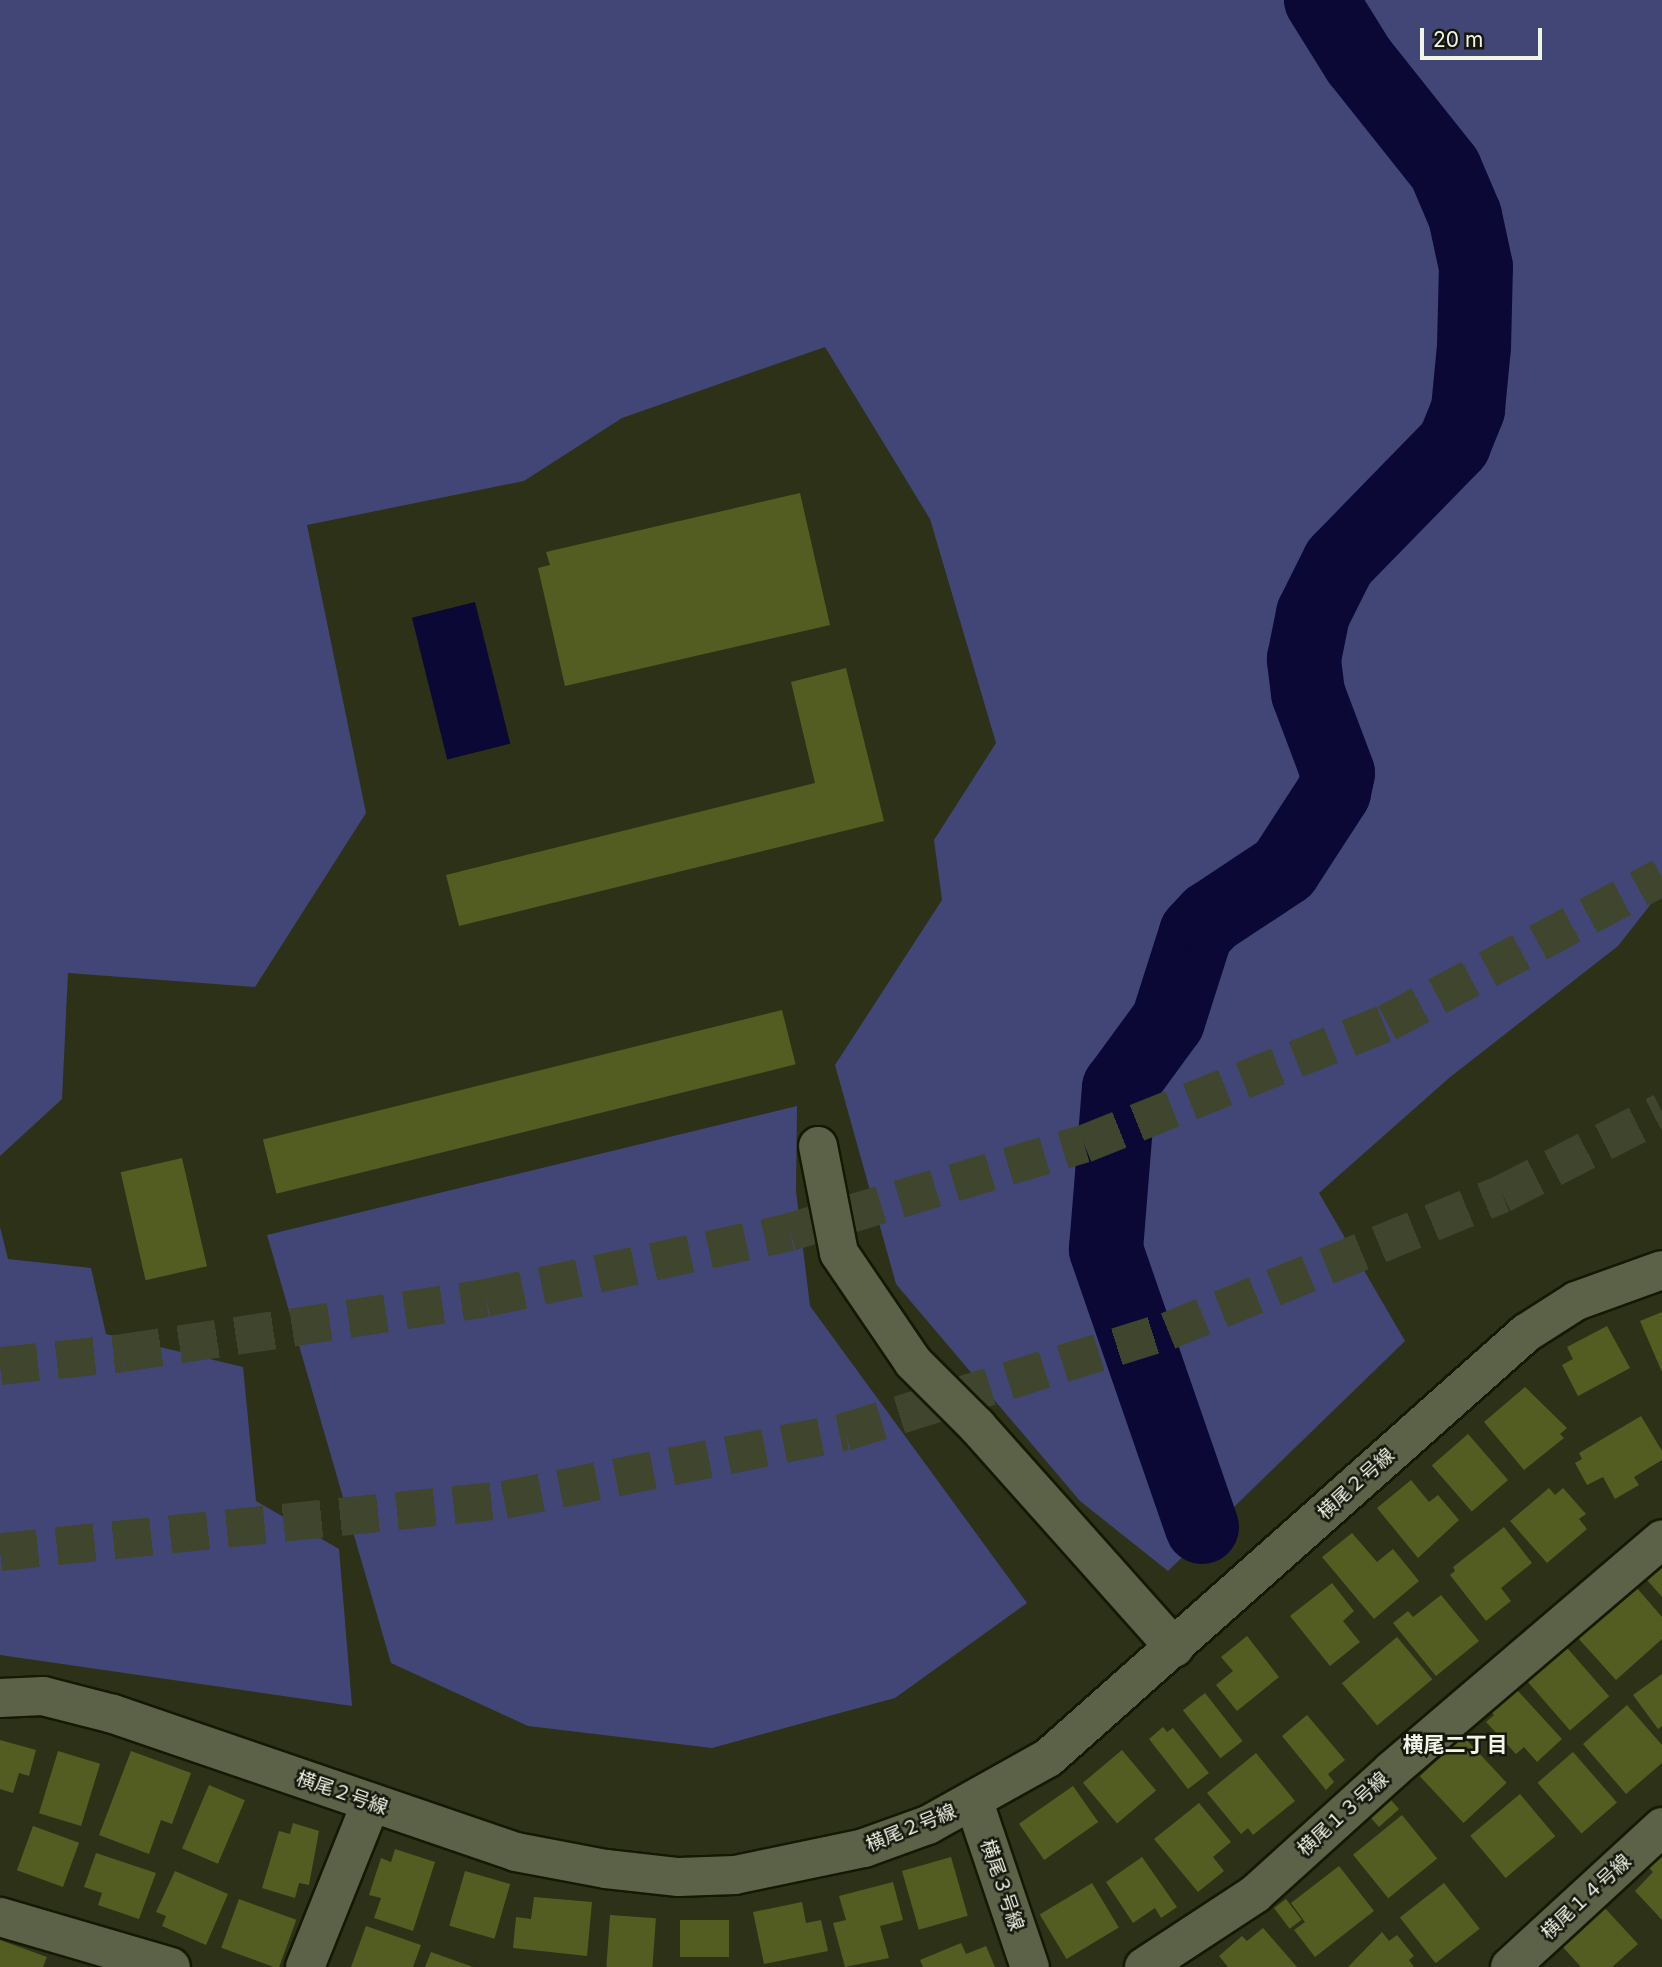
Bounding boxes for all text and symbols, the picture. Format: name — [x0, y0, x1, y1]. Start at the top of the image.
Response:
scale bar — [1424, 14, 1546, 58]
text: 20 m — [1433, 27, 1483, 52]
street label: 横尾２号線 — [1313, 1444, 1399, 1524]
district label: 横尾二丁目 — [1403, 1732, 1507, 1758]
street label: 横尾２号線 — [293, 1767, 391, 1819]
street label: 横尾１３号線 — [1293, 1767, 1393, 1861]
street label: 横尾２号線 — [863, 1800, 959, 1856]
street label: 横尾３号線 — [976, 1836, 1028, 1934]
street label: 横尾１４号線 — [1537, 1850, 1635, 1944]

